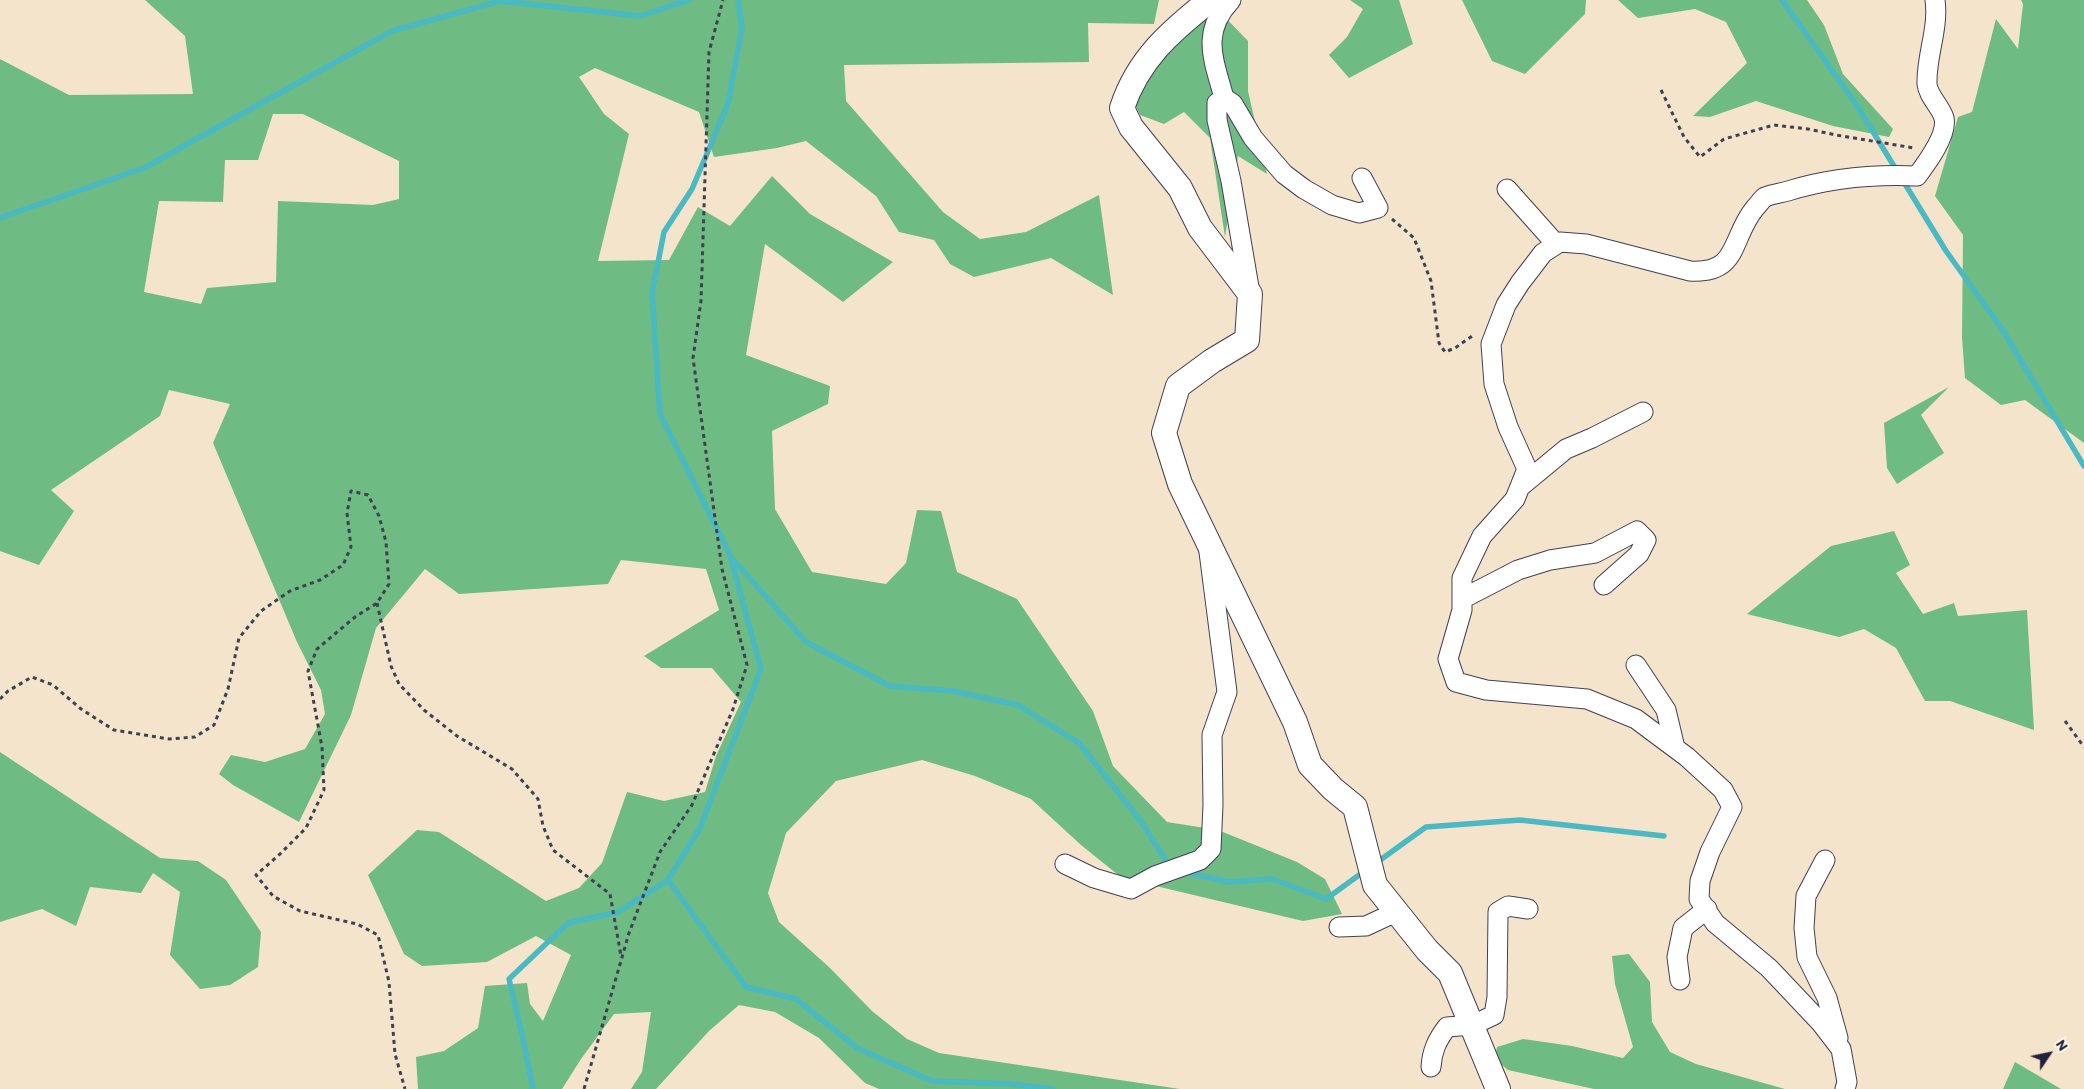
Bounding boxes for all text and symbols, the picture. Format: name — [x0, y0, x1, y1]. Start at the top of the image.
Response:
north arrow — [2024, 1029, 2074, 1079]
text: N — [2052, 1037, 2072, 1054]

